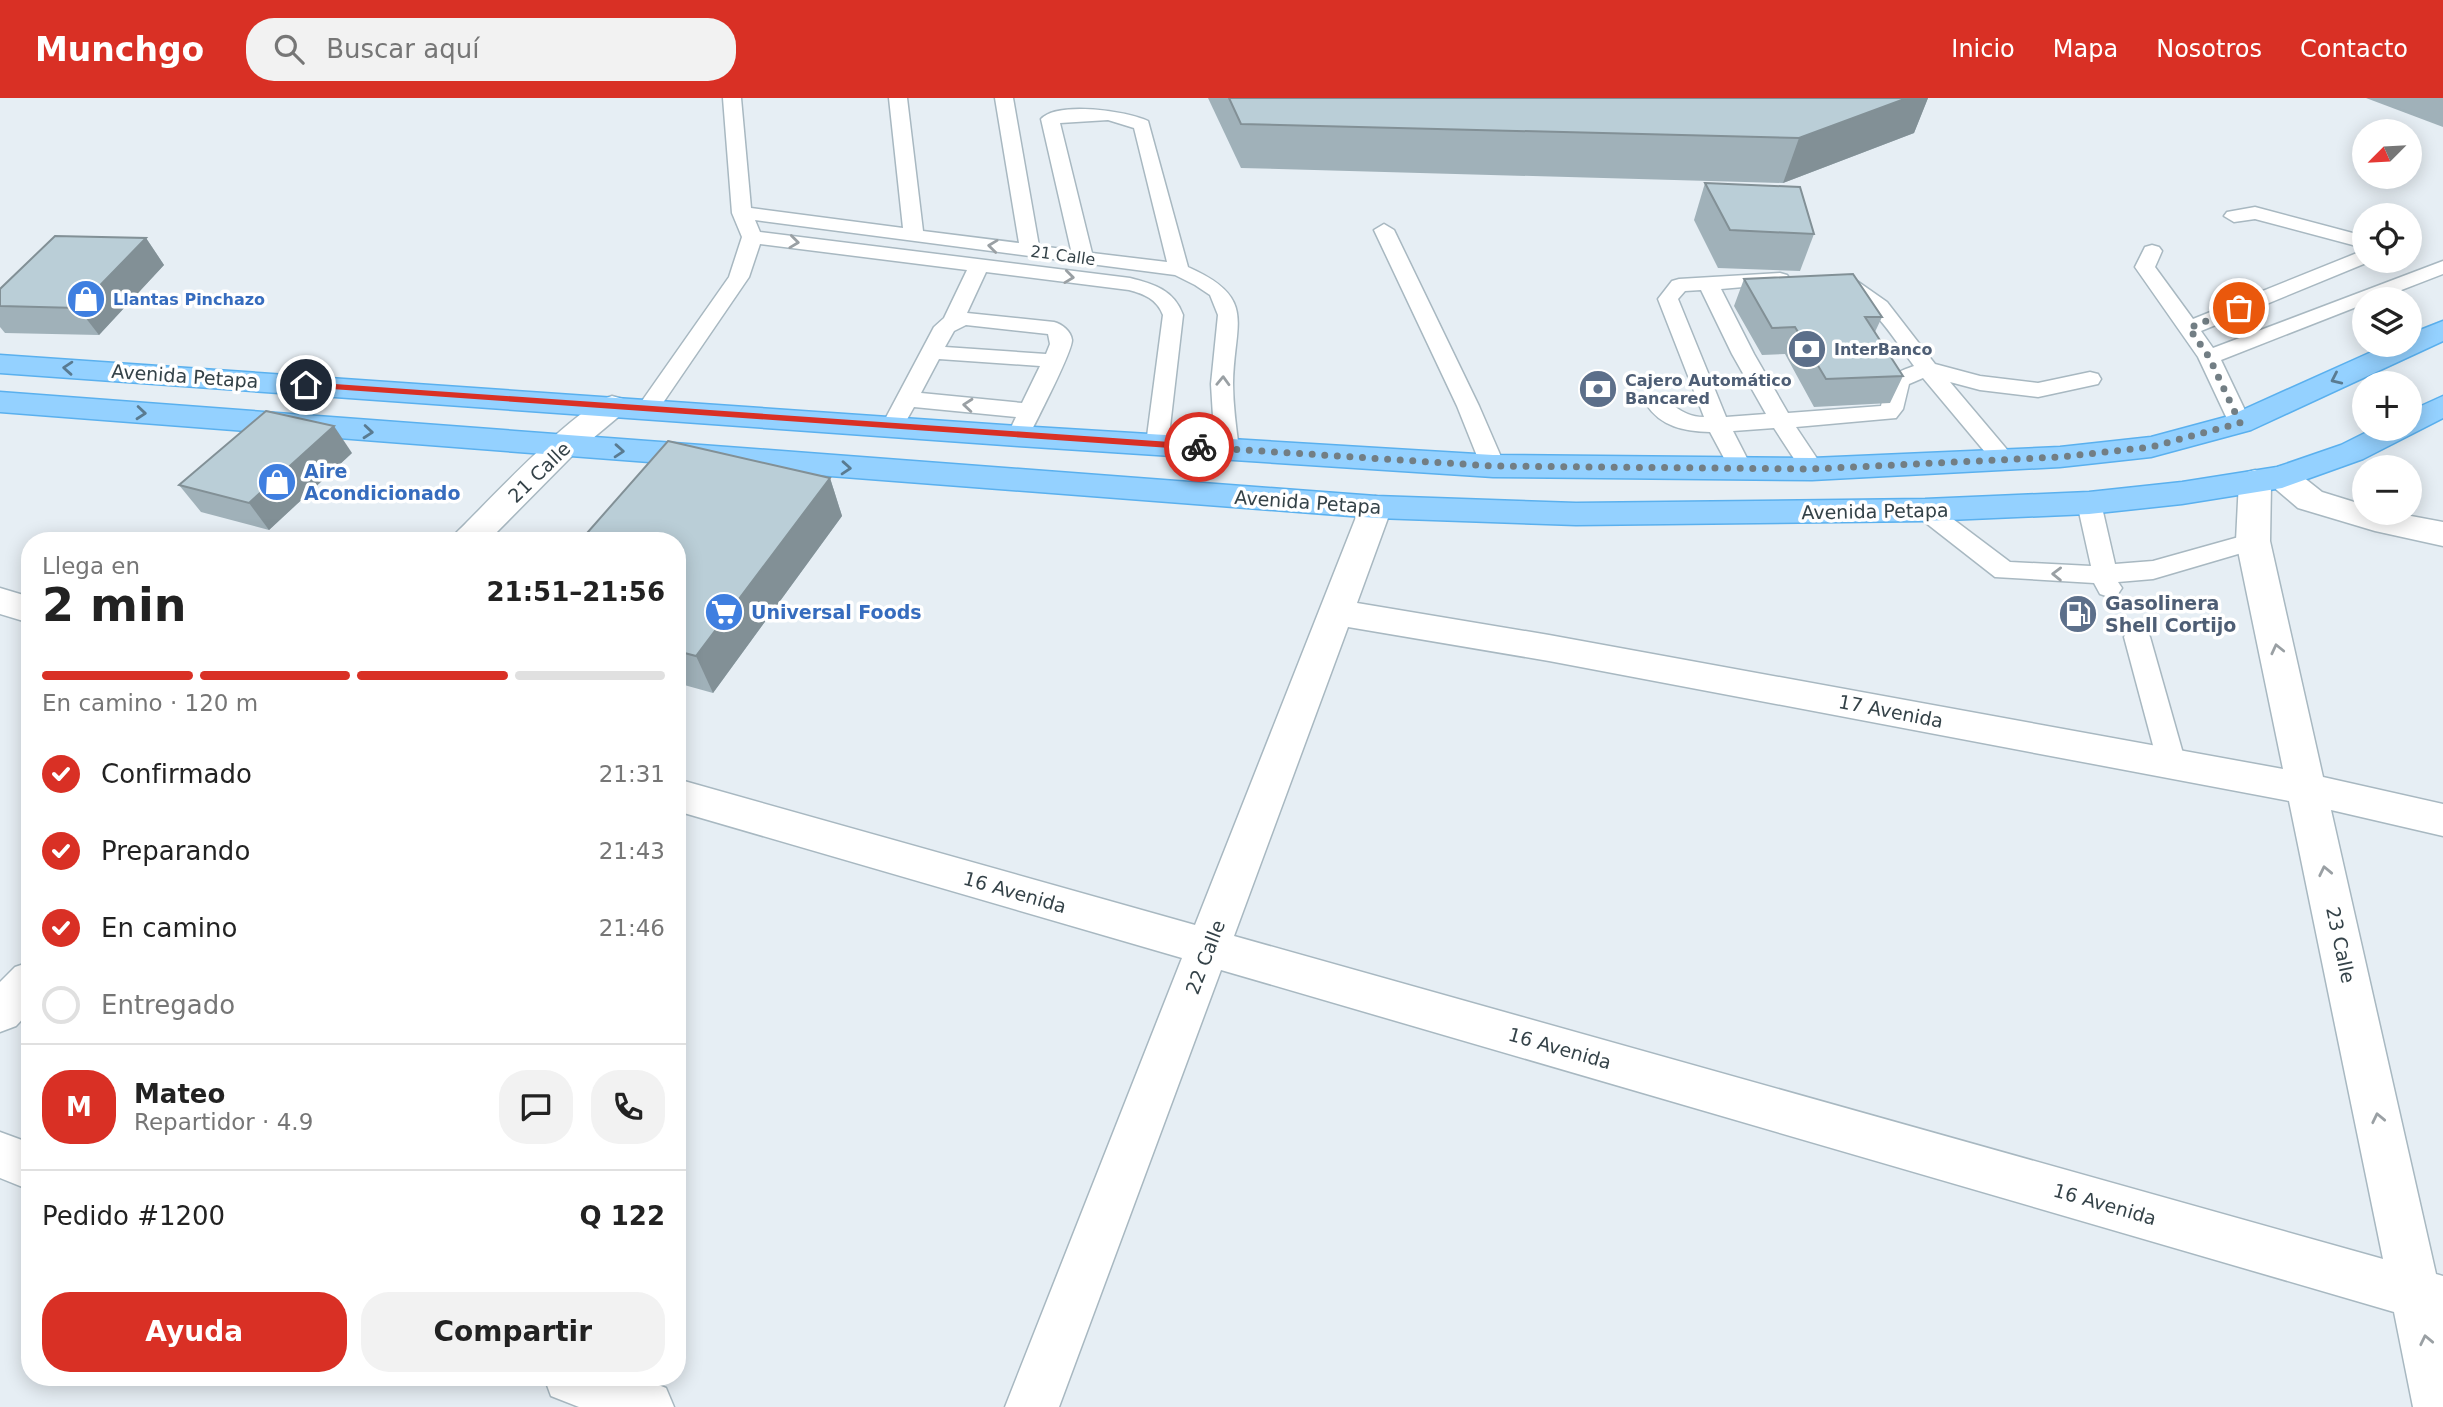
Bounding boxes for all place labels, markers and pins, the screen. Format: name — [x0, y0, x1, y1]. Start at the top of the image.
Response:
shop icon: Llantas Pinchazo — [65, 278, 107, 320]
pin — [2209, 278, 2269, 338]
place label: Llantas Pinchazo — [113, 290, 265, 309]
bank icon: InterBanco — [1786, 328, 1828, 370]
place label: InterBanco — [1834, 340, 1933, 359]
pin — [276, 355, 336, 415]
bank icon: Cajero Automático Bancared — [1577, 368, 1619, 410]
place label: Cajero Automático Bancared — [1625, 371, 1792, 408]
place label: Aire Acondicionado — [304, 460, 461, 504]
shop icon: Aire Acondicionado — [256, 461, 298, 503]
supermarket icon: Universal Foods — [703, 591, 745, 633]
place label: Gasolinera Shell Cortijo — [2105, 592, 2236, 636]
fuel station icon: Gasolinera Shell Cortijo — [2057, 593, 2099, 635]
place label: Universal Foods — [751, 601, 922, 623]

